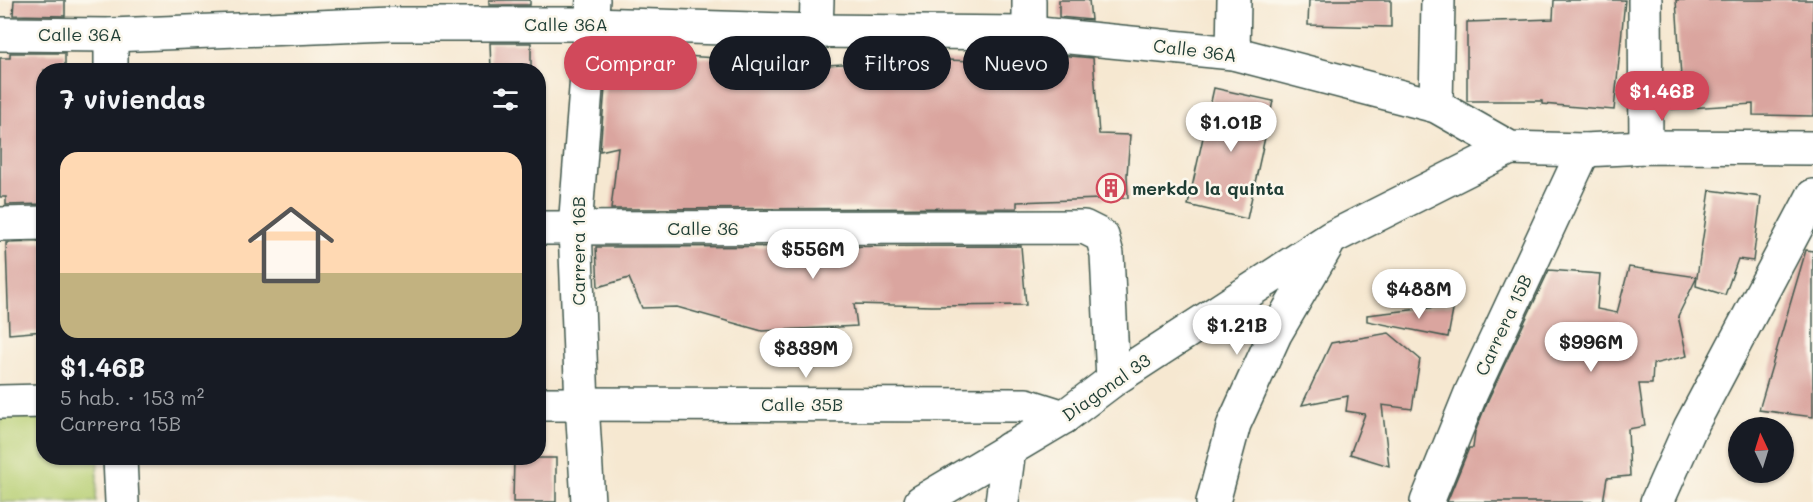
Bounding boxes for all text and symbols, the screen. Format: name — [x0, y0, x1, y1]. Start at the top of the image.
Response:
street label: Calle 36A — [524, 12, 608, 36]
street label: Calle 36A — [38, 22, 122, 46]
street label: Calle 36A — [1152, 33, 1238, 67]
chip: Comprar — [564, 36, 697, 90]
chip: Alquilar — [709, 36, 831, 90]
chip: Filtros — [843, 36, 951, 90]
chip: Nuevo — [963, 36, 1069, 90]
pin: $1.46B — [1613, 71, 1711, 122]
text: $1.46B — [1629, 77, 1695, 103]
text: 7 viviendas — [60, 82, 206, 116]
icon: filters — [489, 83, 522, 116]
pin: $1.01B — [1182, 102, 1280, 153]
text: $1.01B — [1200, 108, 1262, 134]
building icon: merkdo la quinta — [1095, 172, 1127, 204]
place label: merkdo la quinta — [1132, 176, 1285, 200]
icon: home — [237, 191, 345, 299]
street label: Carrera 16B — [566, 196, 590, 306]
street label: Calle 36 — [667, 216, 739, 240]
pin: $556M — [771, 229, 855, 280]
text: $556M — [781, 235, 845, 261]
pin: $488M — [1377, 269, 1461, 320]
street label: Carrera 15B — [1469, 271, 1537, 379]
text: $488M — [1386, 275, 1452, 301]
pin: $1.21B — [1188, 305, 1286, 356]
text: $1.21B — [1207, 311, 1267, 337]
pin: $996M — [1549, 322, 1633, 373]
pin: $839M — [764, 328, 848, 379]
text: $996M — [1559, 328, 1623, 354]
text: $839M — [774, 334, 838, 360]
street label: Diagonal 33 — [1057, 348, 1155, 426]
text: $1.46B — [60, 350, 145, 384]
text: 5 hab. · 153 m² — [60, 384, 204, 410]
street label: Calle 35B — [761, 392, 843, 416]
text: Carrera 15B — [60, 410, 181, 436]
north arrow — [1728, 417, 1794, 483]
map controls — [1728, 417, 1794, 483]

